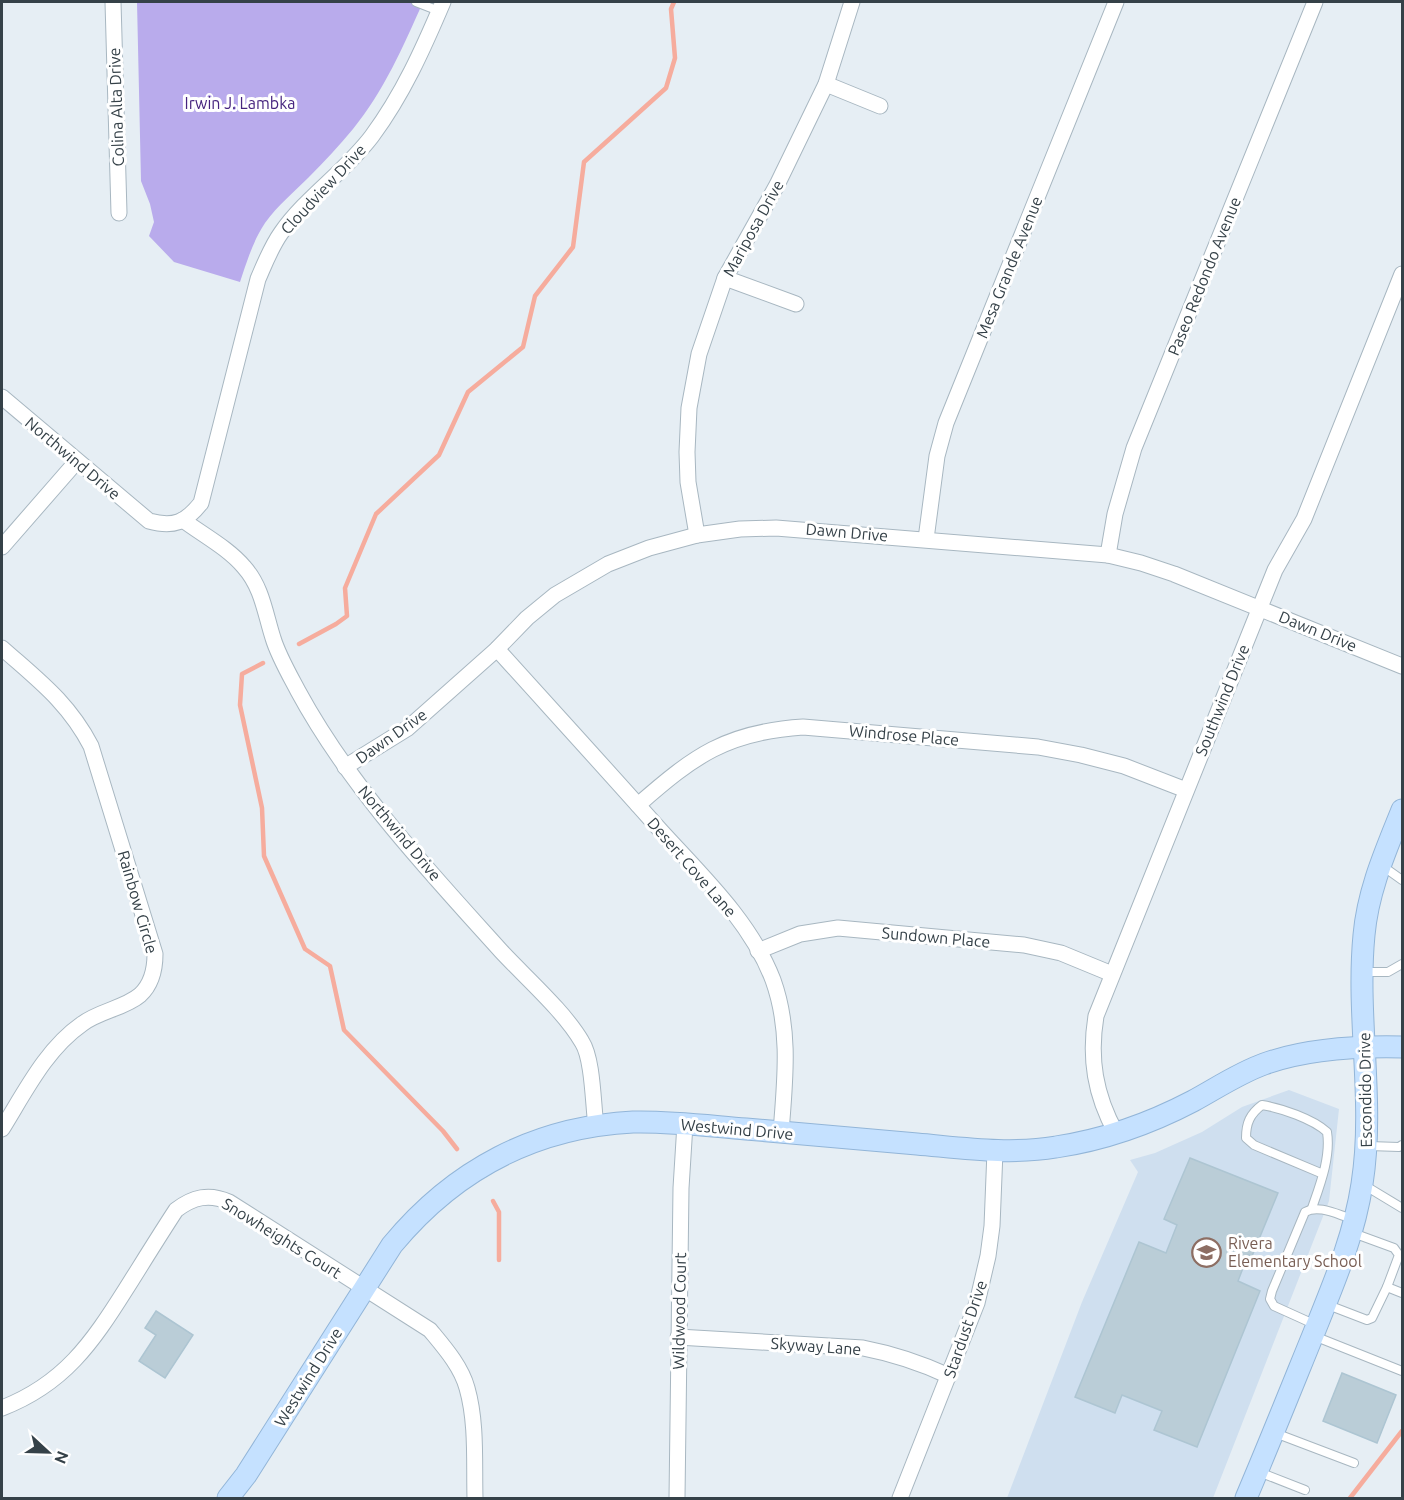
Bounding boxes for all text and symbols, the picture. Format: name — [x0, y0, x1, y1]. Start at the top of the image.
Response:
street label: Colina Alta Drive — [105, 47, 127, 167]
park label: Irwin J. Lambka — [185, 94, 295, 112]
street label: Cloudview Drive — [277, 140, 369, 238]
street label: Mariposa Drive — [719, 177, 787, 279]
street label: Mesa Grande Avenue — [972, 193, 1046, 341]
street label: Paseo Redondo Avenue — [1164, 194, 1244, 358]
street label: Northwind Drive — [22, 413, 124, 503]
street label: Dawn Drive — [805, 519, 889, 545]
street label: Dawn Drive — [1276, 607, 1360, 655]
street label: Southwind Drive — [1191, 642, 1253, 758]
street label: Dawn Drive — [352, 705, 430, 767]
street label: Windrose Place — [848, 721, 960, 749]
street label: Northwind Drive — [355, 782, 445, 884]
street label: Desert Cove Lane — [644, 814, 740, 920]
street label: Rainbow Circle — [115, 848, 161, 956]
street label: Sundown Place — [881, 923, 991, 951]
street label: Escondido Drive — [1355, 1032, 1375, 1148]
street label: Westwind Drive — [680, 1115, 794, 1143]
street label: Snowheights Court — [219, 1194, 345, 1282]
place label: Rivera Elementary School — [1228, 1234, 1362, 1270]
school or university icon: Rivera Elementary School — [1191, 1236, 1223, 1268]
street label: Wildwood Court — [669, 1251, 689, 1370]
street label: Stardust Drive — [940, 1278, 990, 1380]
street label: Westwind Drive — [270, 1324, 346, 1430]
street label: Skyway Lane — [770, 1334, 862, 1358]
north arrow — [18, 1422, 78, 1482]
text: N — [51, 1449, 72, 1467]

